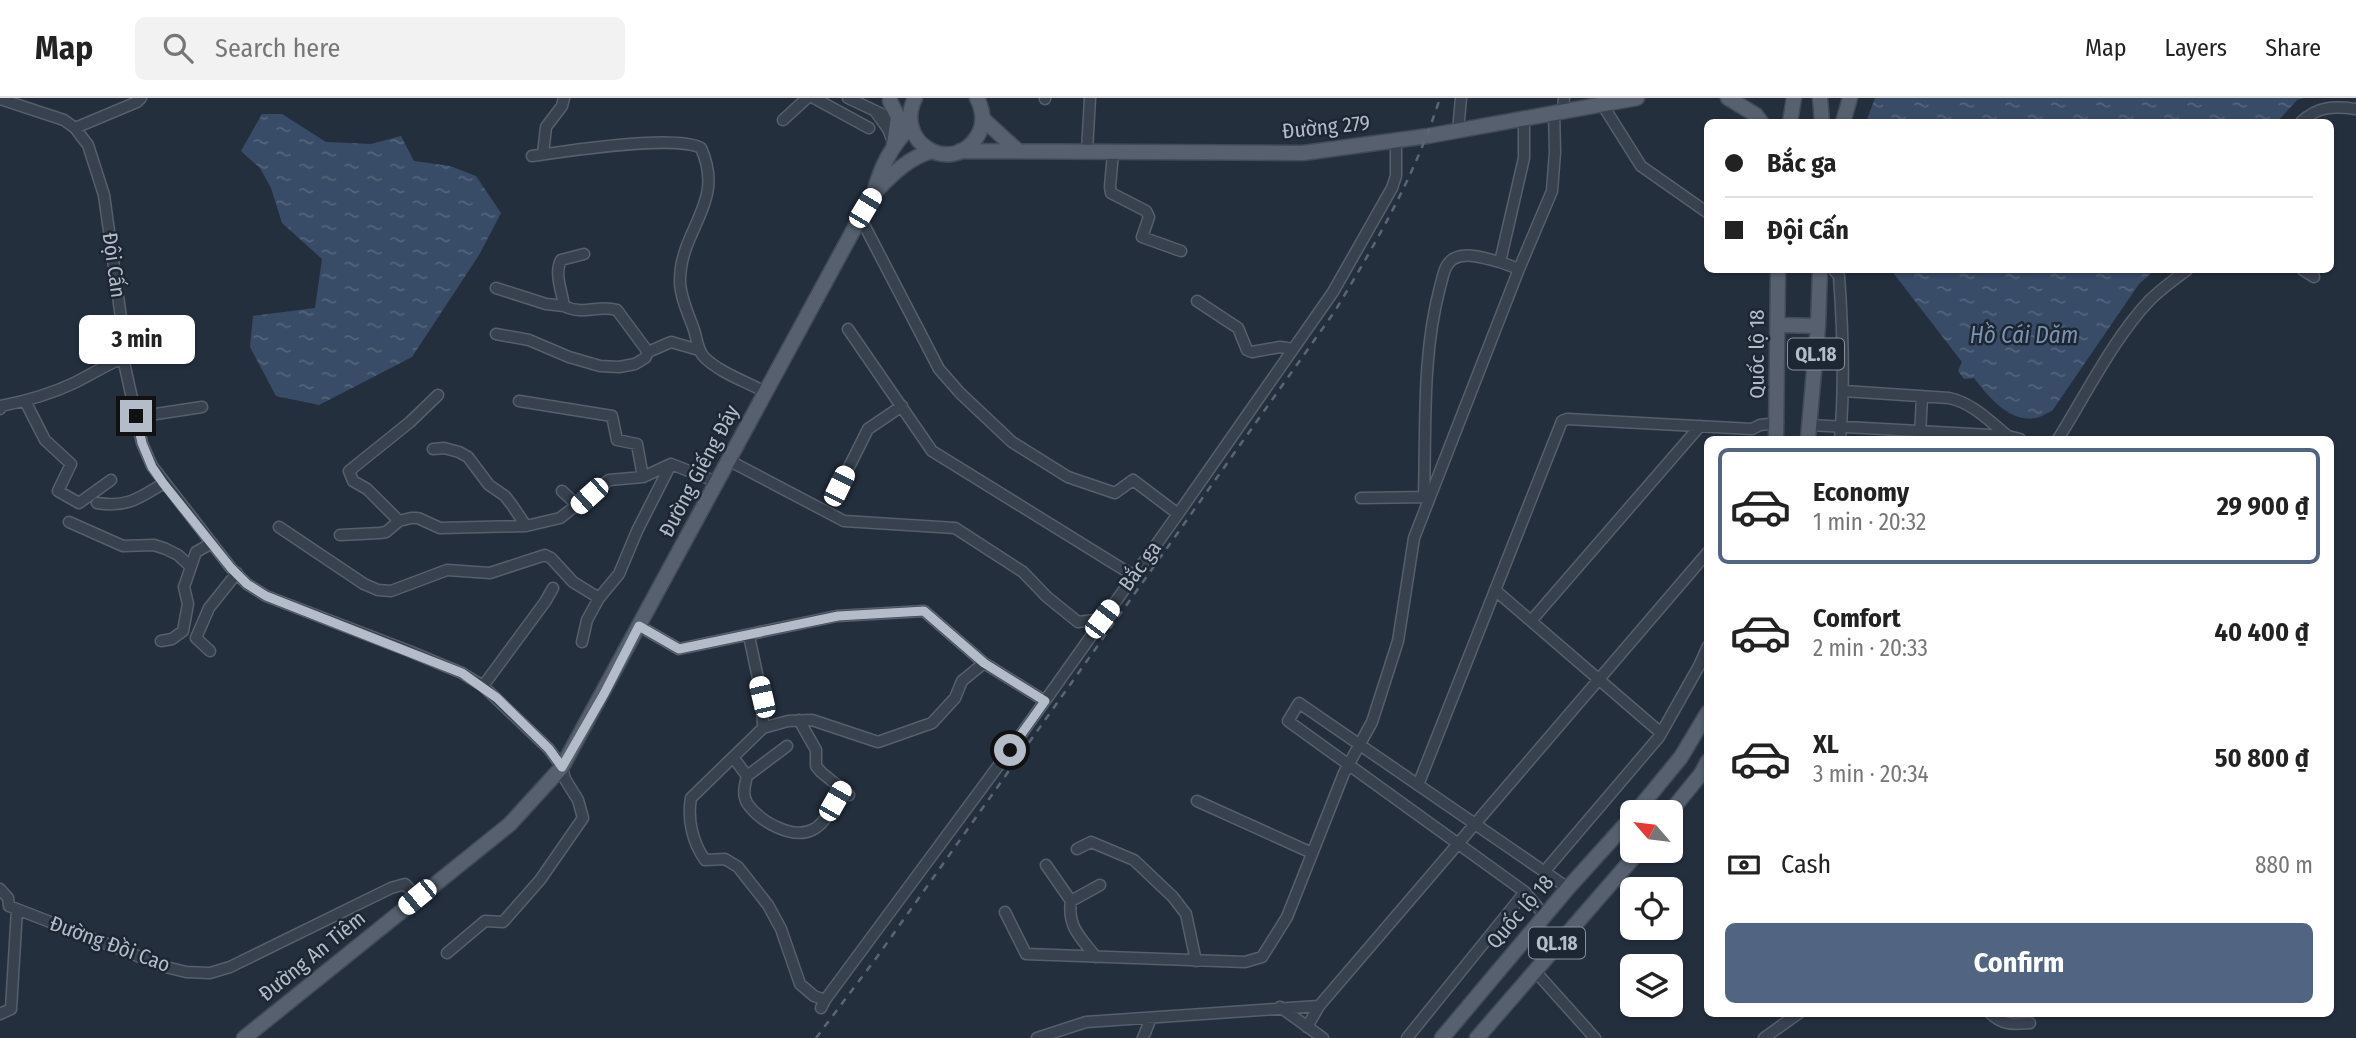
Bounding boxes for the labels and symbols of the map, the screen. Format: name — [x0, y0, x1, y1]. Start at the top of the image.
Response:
street label: Đường 279 — [1281, 109, 1371, 145]
car — [846, 185, 885, 231]
street label: Đội Cấn — [97, 231, 131, 299]
street label: Quốc lộ 18 — [1744, 309, 1770, 399]
callout: 3 min — [78, 314, 194, 364]
water label: Hồ Cái Dăm — [1970, 321, 2078, 349]
road number: QL.18 — [1788, 338, 1844, 370]
route end — [120, 400, 152, 432]
street label: Đường Giếng Đáy — [653, 400, 745, 542]
car — [821, 463, 858, 509]
car — [567, 474, 612, 518]
street label: Bắc ga — [1113, 536, 1167, 596]
car — [1081, 596, 1124, 642]
car — [748, 674, 777, 720]
route start — [994, 734, 1026, 766]
car — [816, 778, 855, 824]
north arrow — [1620, 800, 1684, 863]
street label: Quốc lộ 18 — [1481, 870, 1559, 954]
car — [395, 876, 440, 918]
street label: Đường An Tiêm — [254, 905, 370, 1007]
street label: Đường Đồi Cao — [46, 910, 174, 978]
road number: QL.18 — [1529, 928, 1585, 958]

